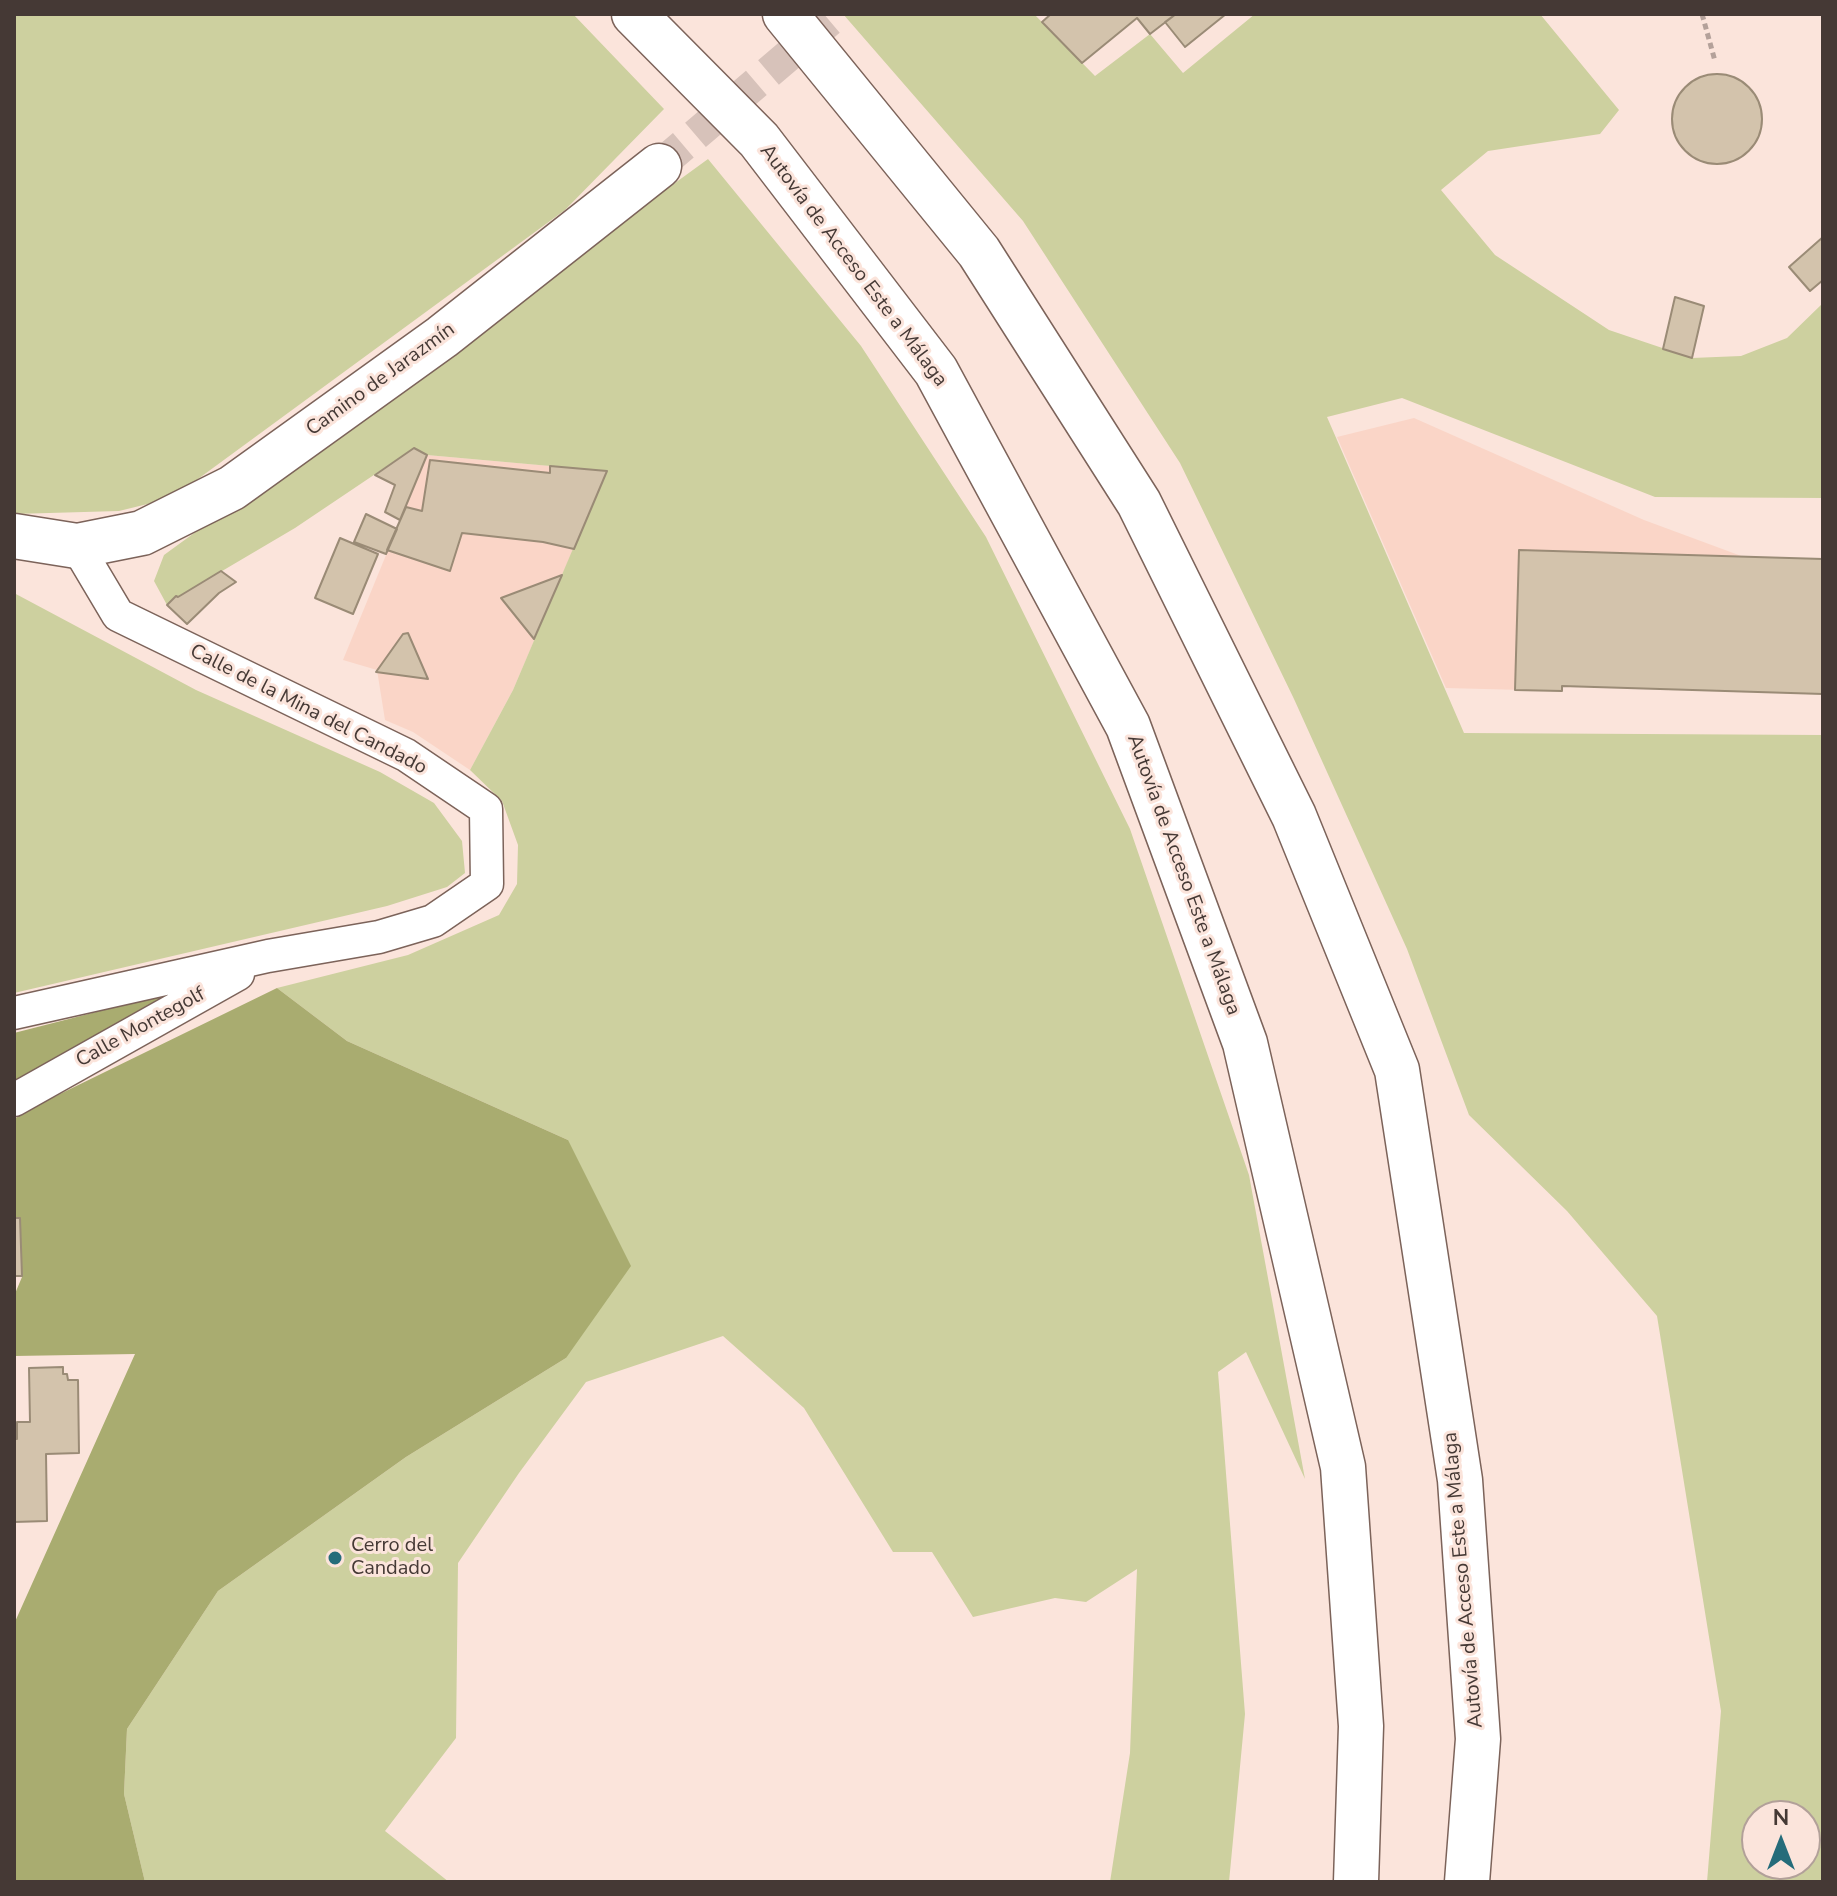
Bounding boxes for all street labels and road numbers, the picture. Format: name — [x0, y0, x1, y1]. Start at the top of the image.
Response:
street label: Autovía de Acceso Este a Málaga — [754, 140, 952, 392]
street label: Camino de Jarazmín — [302, 318, 460, 442]
street label: Calle de la Mina del Candado — [186, 640, 430, 780]
street label: Autovía de Acceso Este a Málaga — [1121, 731, 1245, 1019]
street label: Calle Montegolf — [72, 983, 210, 1073]
street label: Autovía de Acceso Este a Málaga — [1439, 1431, 1489, 1729]

